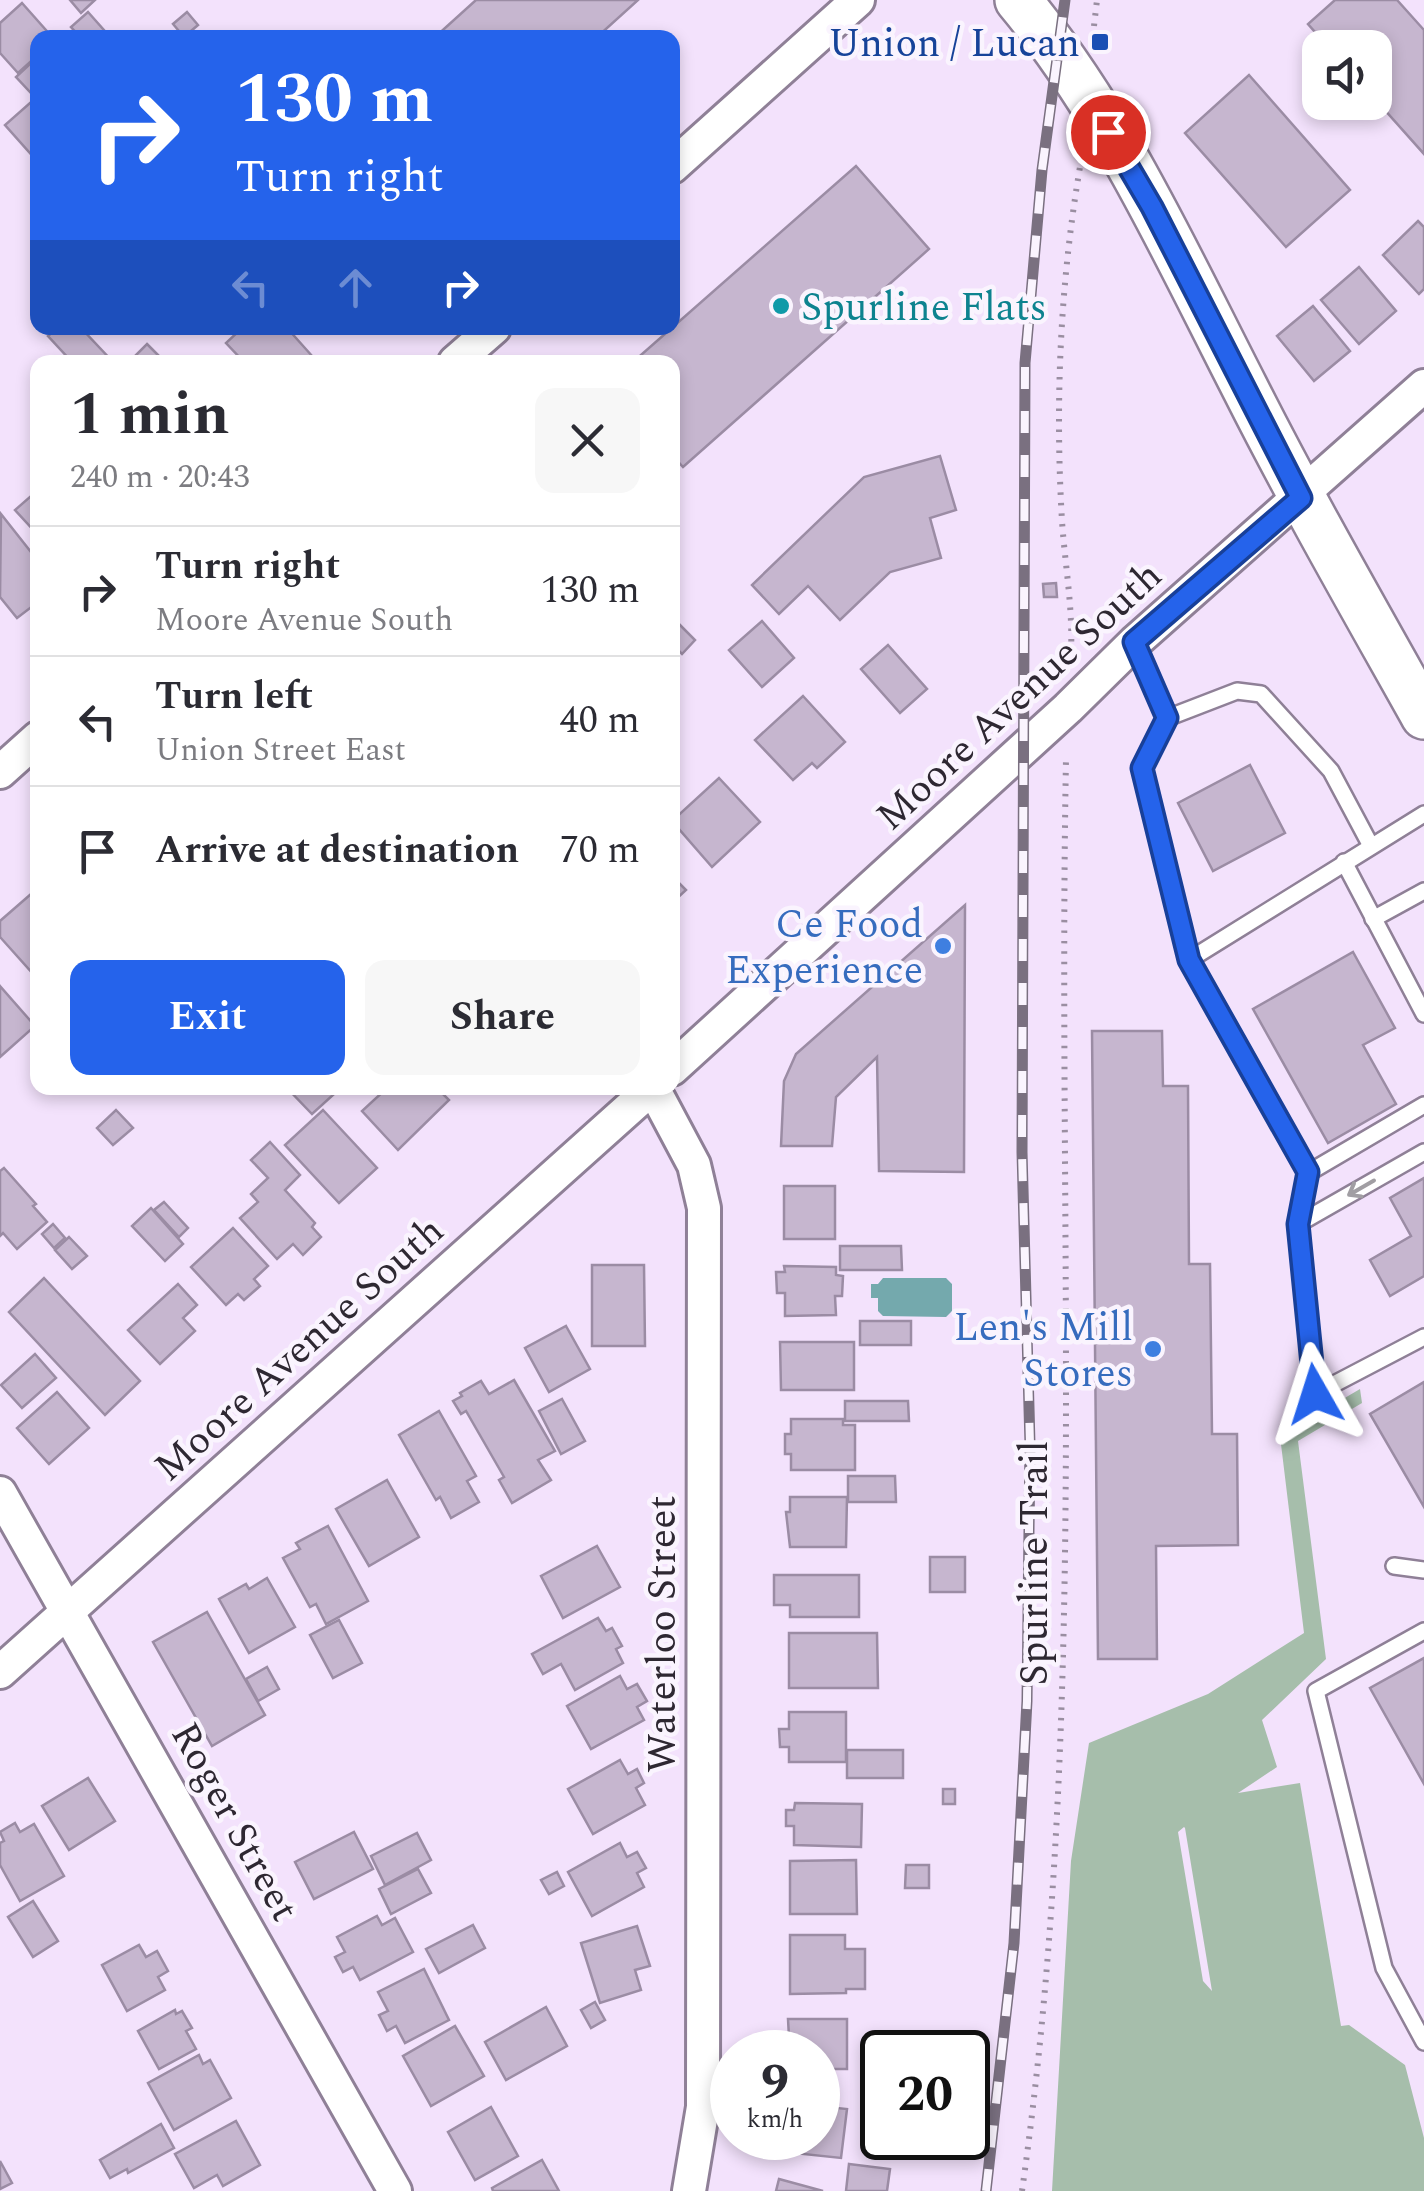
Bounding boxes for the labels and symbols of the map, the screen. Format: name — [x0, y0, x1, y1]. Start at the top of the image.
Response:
place label: Union / Lucan — [828, 14, 1080, 75]
marker: Union / Lucan — [1089, 31, 1111, 53]
pin — [1066, 90, 1151, 175]
place label: Spurline Flats — [801, 278, 1047, 339]
marker: Spurline Flats — [770, 295, 792, 317]
street label: Moore Avenue South — [863, 547, 1177, 846]
place label: Ce Food Experience — [725, 895, 923, 1002]
marker: Ce Food Experience — [932, 935, 954, 957]
one-way arrow — [1347, 1178, 1376, 1198]
street label: Moore Avenue South — [141, 1203, 459, 1497]
place label: Len's Mill Stores — [953, 1298, 1133, 1405]
marker: Len's Mill Stores — [1142, 1338, 1164, 1360]
position arrow — [1263, 1342, 1367, 1446]
street label: Spurline Trail — [1005, 1440, 1066, 1686]
street label: Waterloo Street — [633, 1495, 694, 1773]
street label: Roger Street — [154, 1711, 314, 1933]
speed limit sign: 20 — [860, 2030, 990, 2160]

